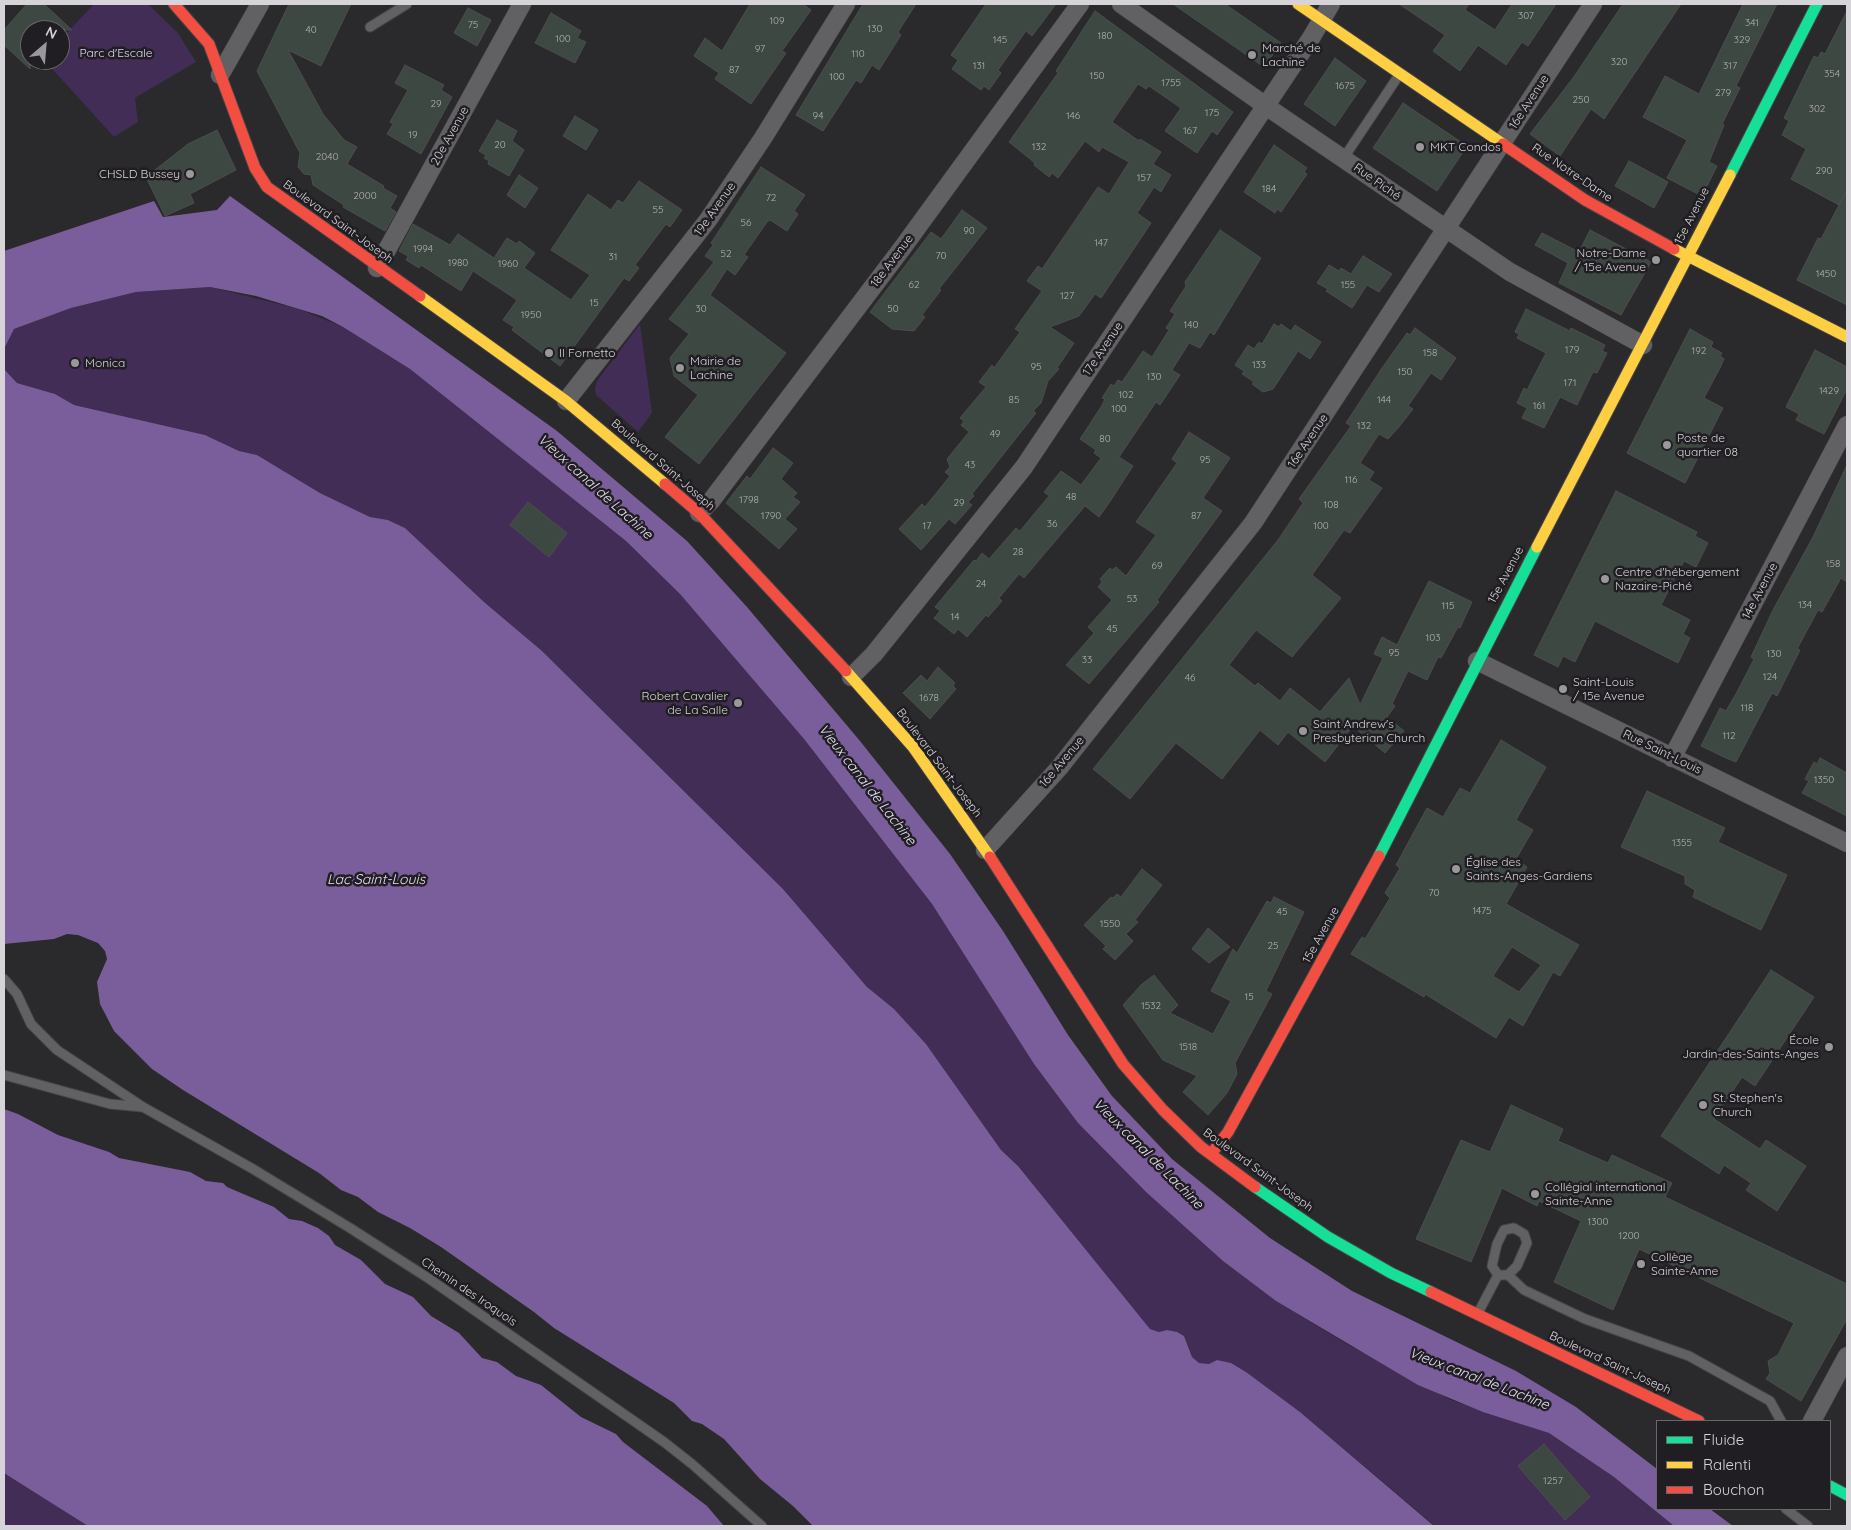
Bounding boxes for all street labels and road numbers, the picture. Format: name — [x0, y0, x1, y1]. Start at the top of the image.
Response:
street label: 16e Avenue — [1506, 72, 1552, 132]
street label: 20e Avenue — [428, 104, 472, 168]
street label: Rue Notre-Dame — [1529, 141, 1615, 205]
street label: Rue Piché — [1351, 161, 1403, 203]
street label: Boulevard Saint-Joseph — [280, 177, 396, 267]
street label: 19e Avenue — [691, 179, 739, 239]
street label: 15e Avenue — [1671, 185, 1713, 247]
street label: 18e Avenue — [868, 232, 916, 290]
street label: 17e Avenue — [1080, 319, 1126, 379]
street label: 16e Avenue — [1285, 411, 1331, 471]
street label: Boulevard Saint-Joseph — [608, 416, 718, 514]
street label: 15e Avenue — [1485, 544, 1527, 606]
street label: 14e Avenue — [1739, 560, 1781, 622]
street label: Boulevard Saint-Joseph — [893, 706, 985, 820]
street label: Rue Saint-Louis — [1620, 727, 1704, 777]
street label: 16e Avenue — [1037, 734, 1087, 790]
street label: 15e Avenue — [1300, 904, 1342, 966]
street label: Boulevard Saint-Joseph — [1200, 1125, 1316, 1215]
street label: Chemin des Iroquois — [418, 1255, 520, 1329]
street label: Boulevard Saint-Joseph — [1547, 1328, 1673, 1398]

